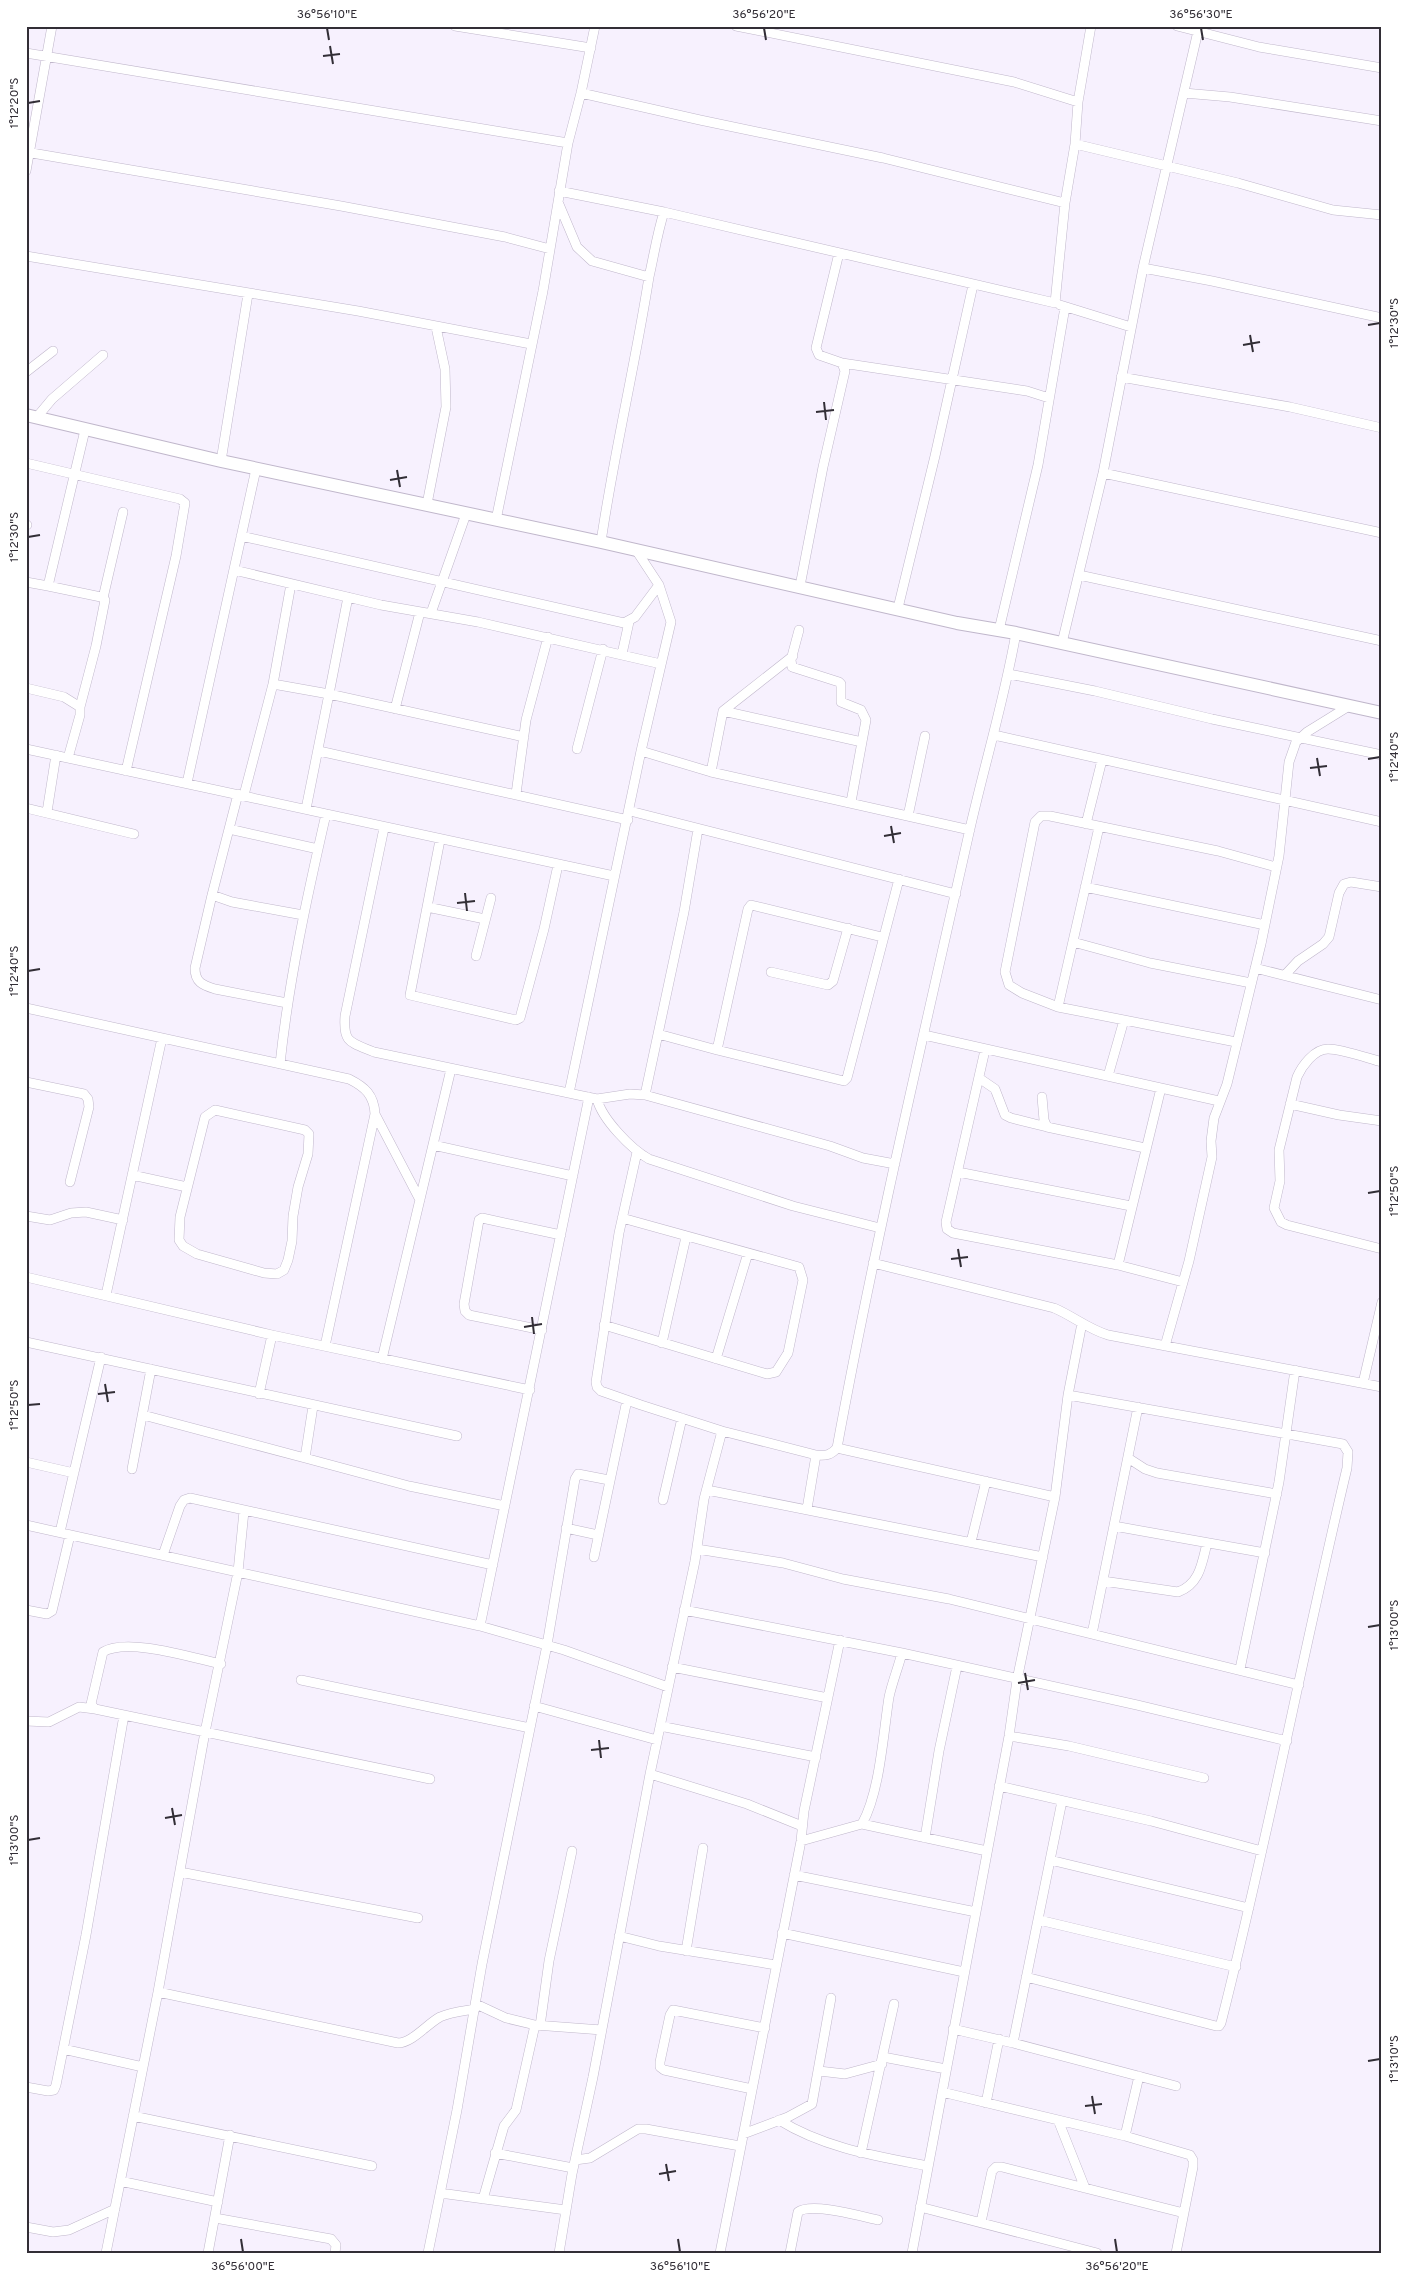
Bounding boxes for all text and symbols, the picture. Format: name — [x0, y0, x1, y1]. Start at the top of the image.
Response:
text: 36°56'10"E — [297, 7, 357, 23]
text: 36°56'20"E — [732, 7, 796, 23]
text: 36°56'30"E — [1169, 7, 1233, 23]
text: 1°12'20"S — [7, 78, 23, 128]
text: 1°12'30"S — [1387, 298, 1403, 348]
text: 1°12'30"S — [7, 512, 23, 562]
text: 1°12'40"S — [1387, 732, 1403, 782]
text: 1°12'40"S — [7, 946, 23, 996]
text: 1°12'50"S — [1387, 1166, 1403, 1216]
text: 1°12'50"S — [7, 1380, 23, 1430]
text: 1°13'00"S — [1387, 1600, 1403, 1651]
text: 1°13'00"S — [7, 1815, 23, 1866]
text: 1°13'10"S — [1387, 2035, 1403, 2083]
text: 36°56'00"E — [211, 2259, 275, 2275]
text: 36°56'10"E — [650, 2259, 710, 2275]
text: 36°56'20"E — [1085, 2259, 1149, 2275]

